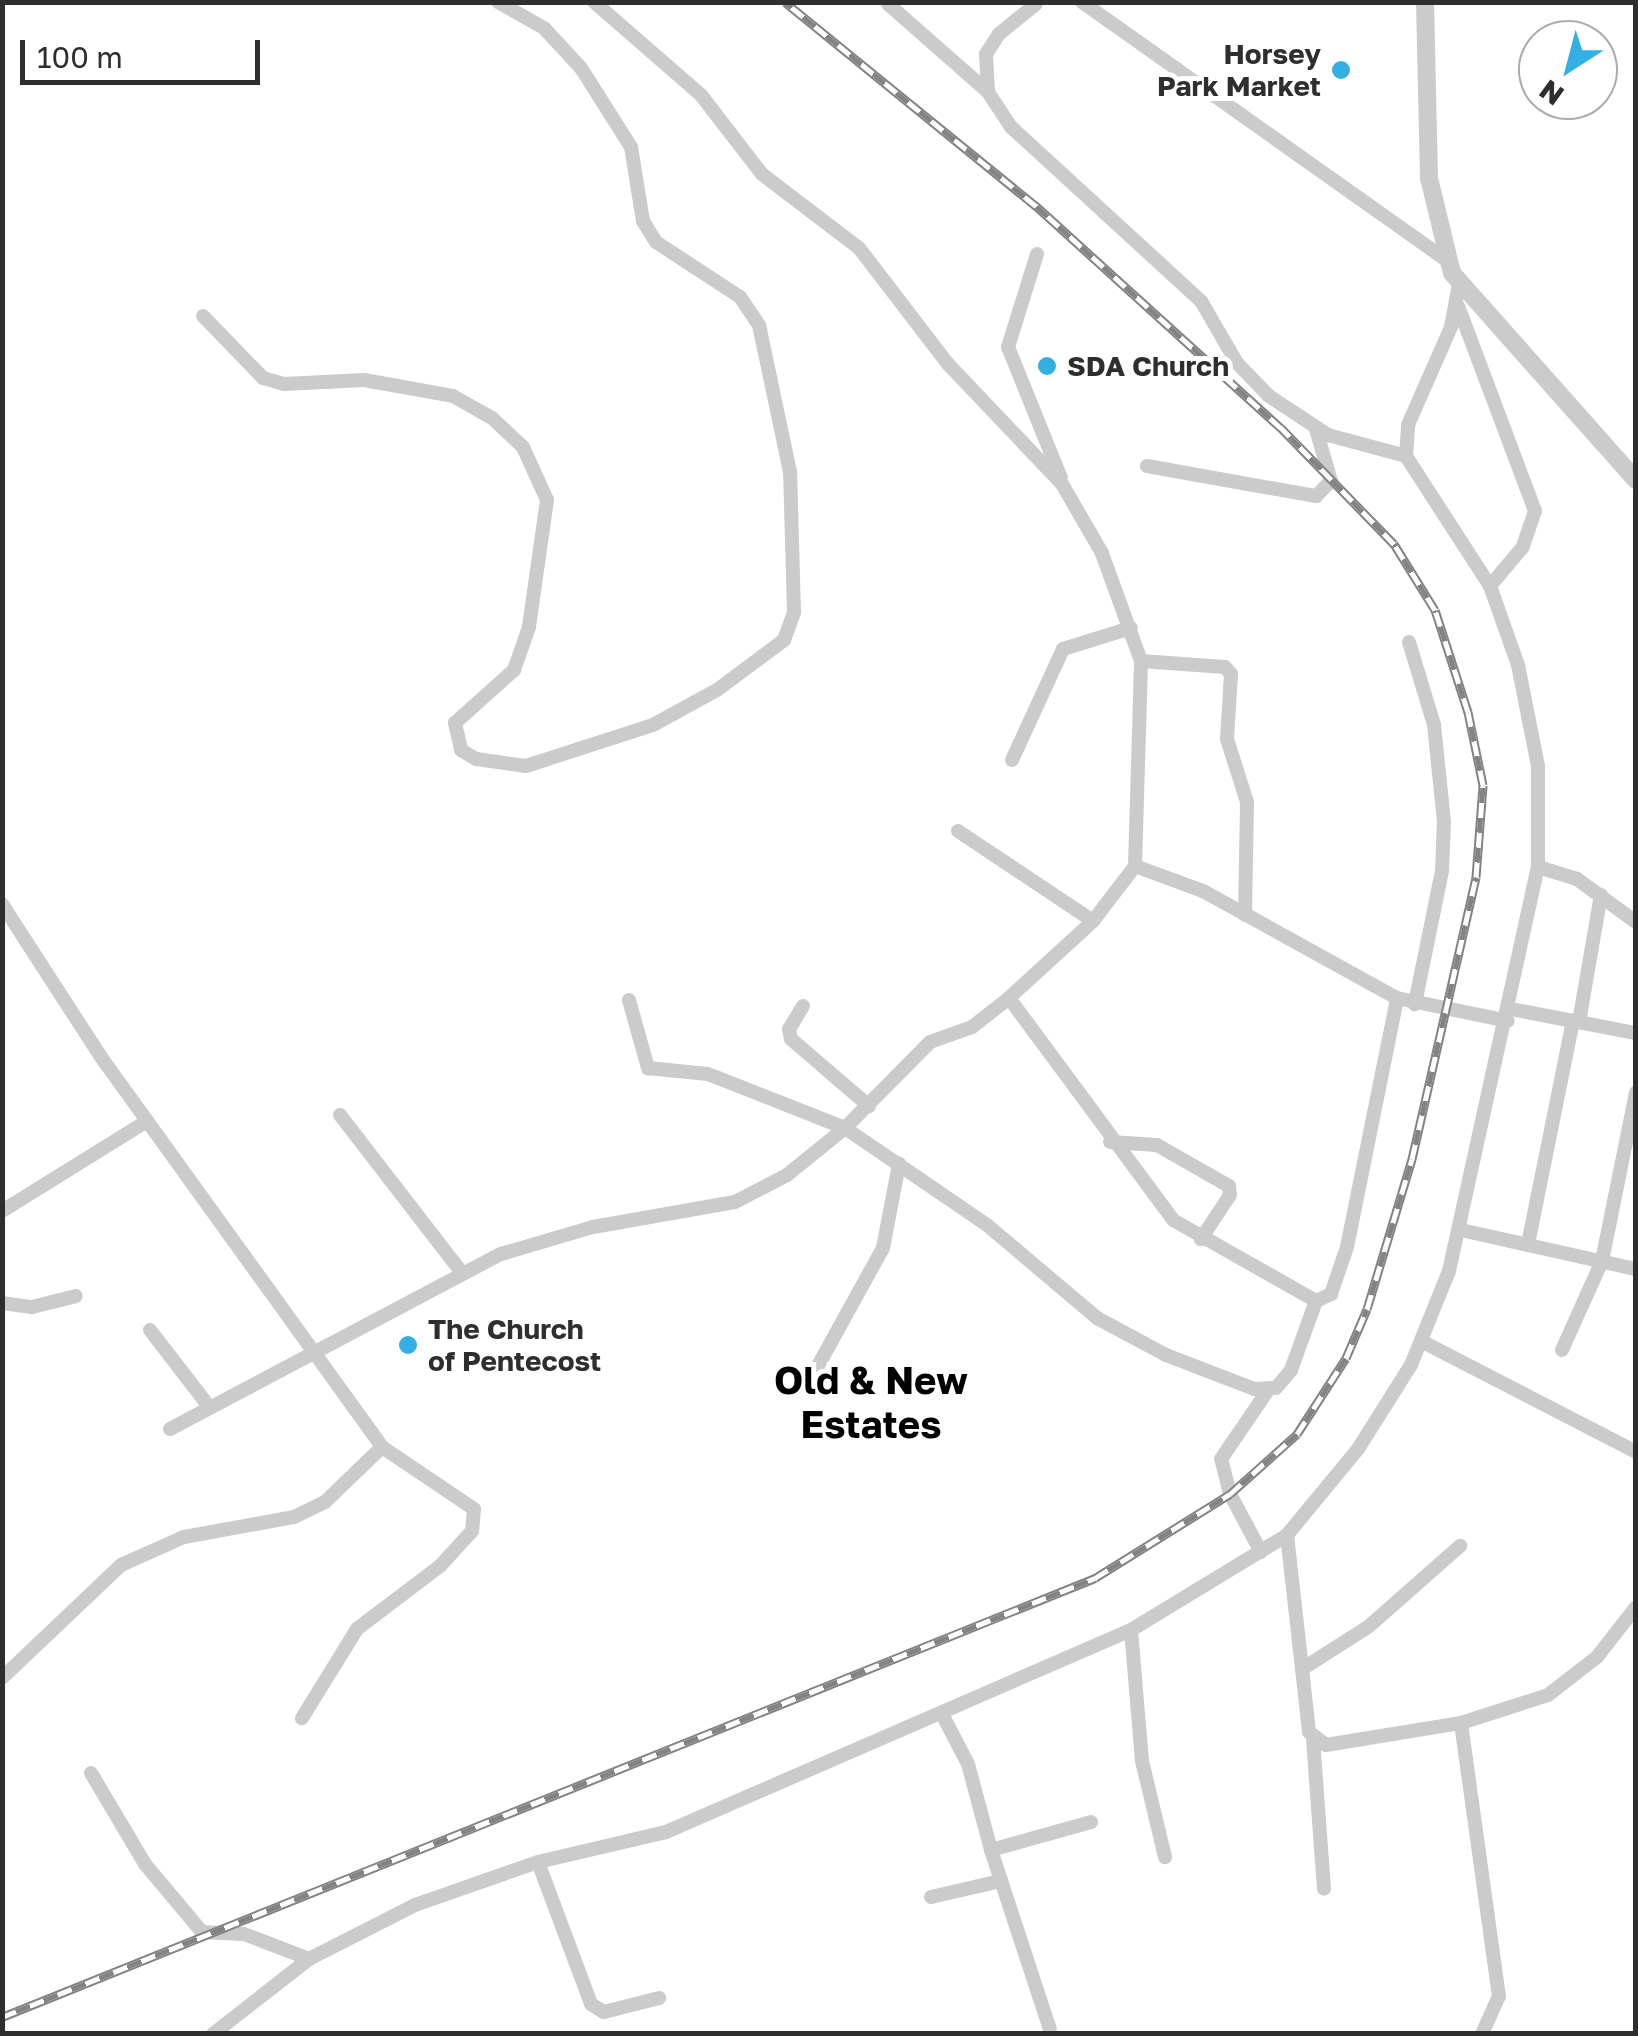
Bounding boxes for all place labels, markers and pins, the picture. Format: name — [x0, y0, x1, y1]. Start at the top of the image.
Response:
place label: Horsey Park Market — [1157, 37, 1321, 103]
marker: Horsey Park Market — [1330, 59, 1352, 81]
place label: SDA Church — [1067, 349, 1229, 383]
marker: SDA Church — [1036, 355, 1058, 377]
place label: The Church of Pentecost — [428, 1312, 601, 1378]
marker: The Church of Pentecost — [397, 1334, 419, 1356]

